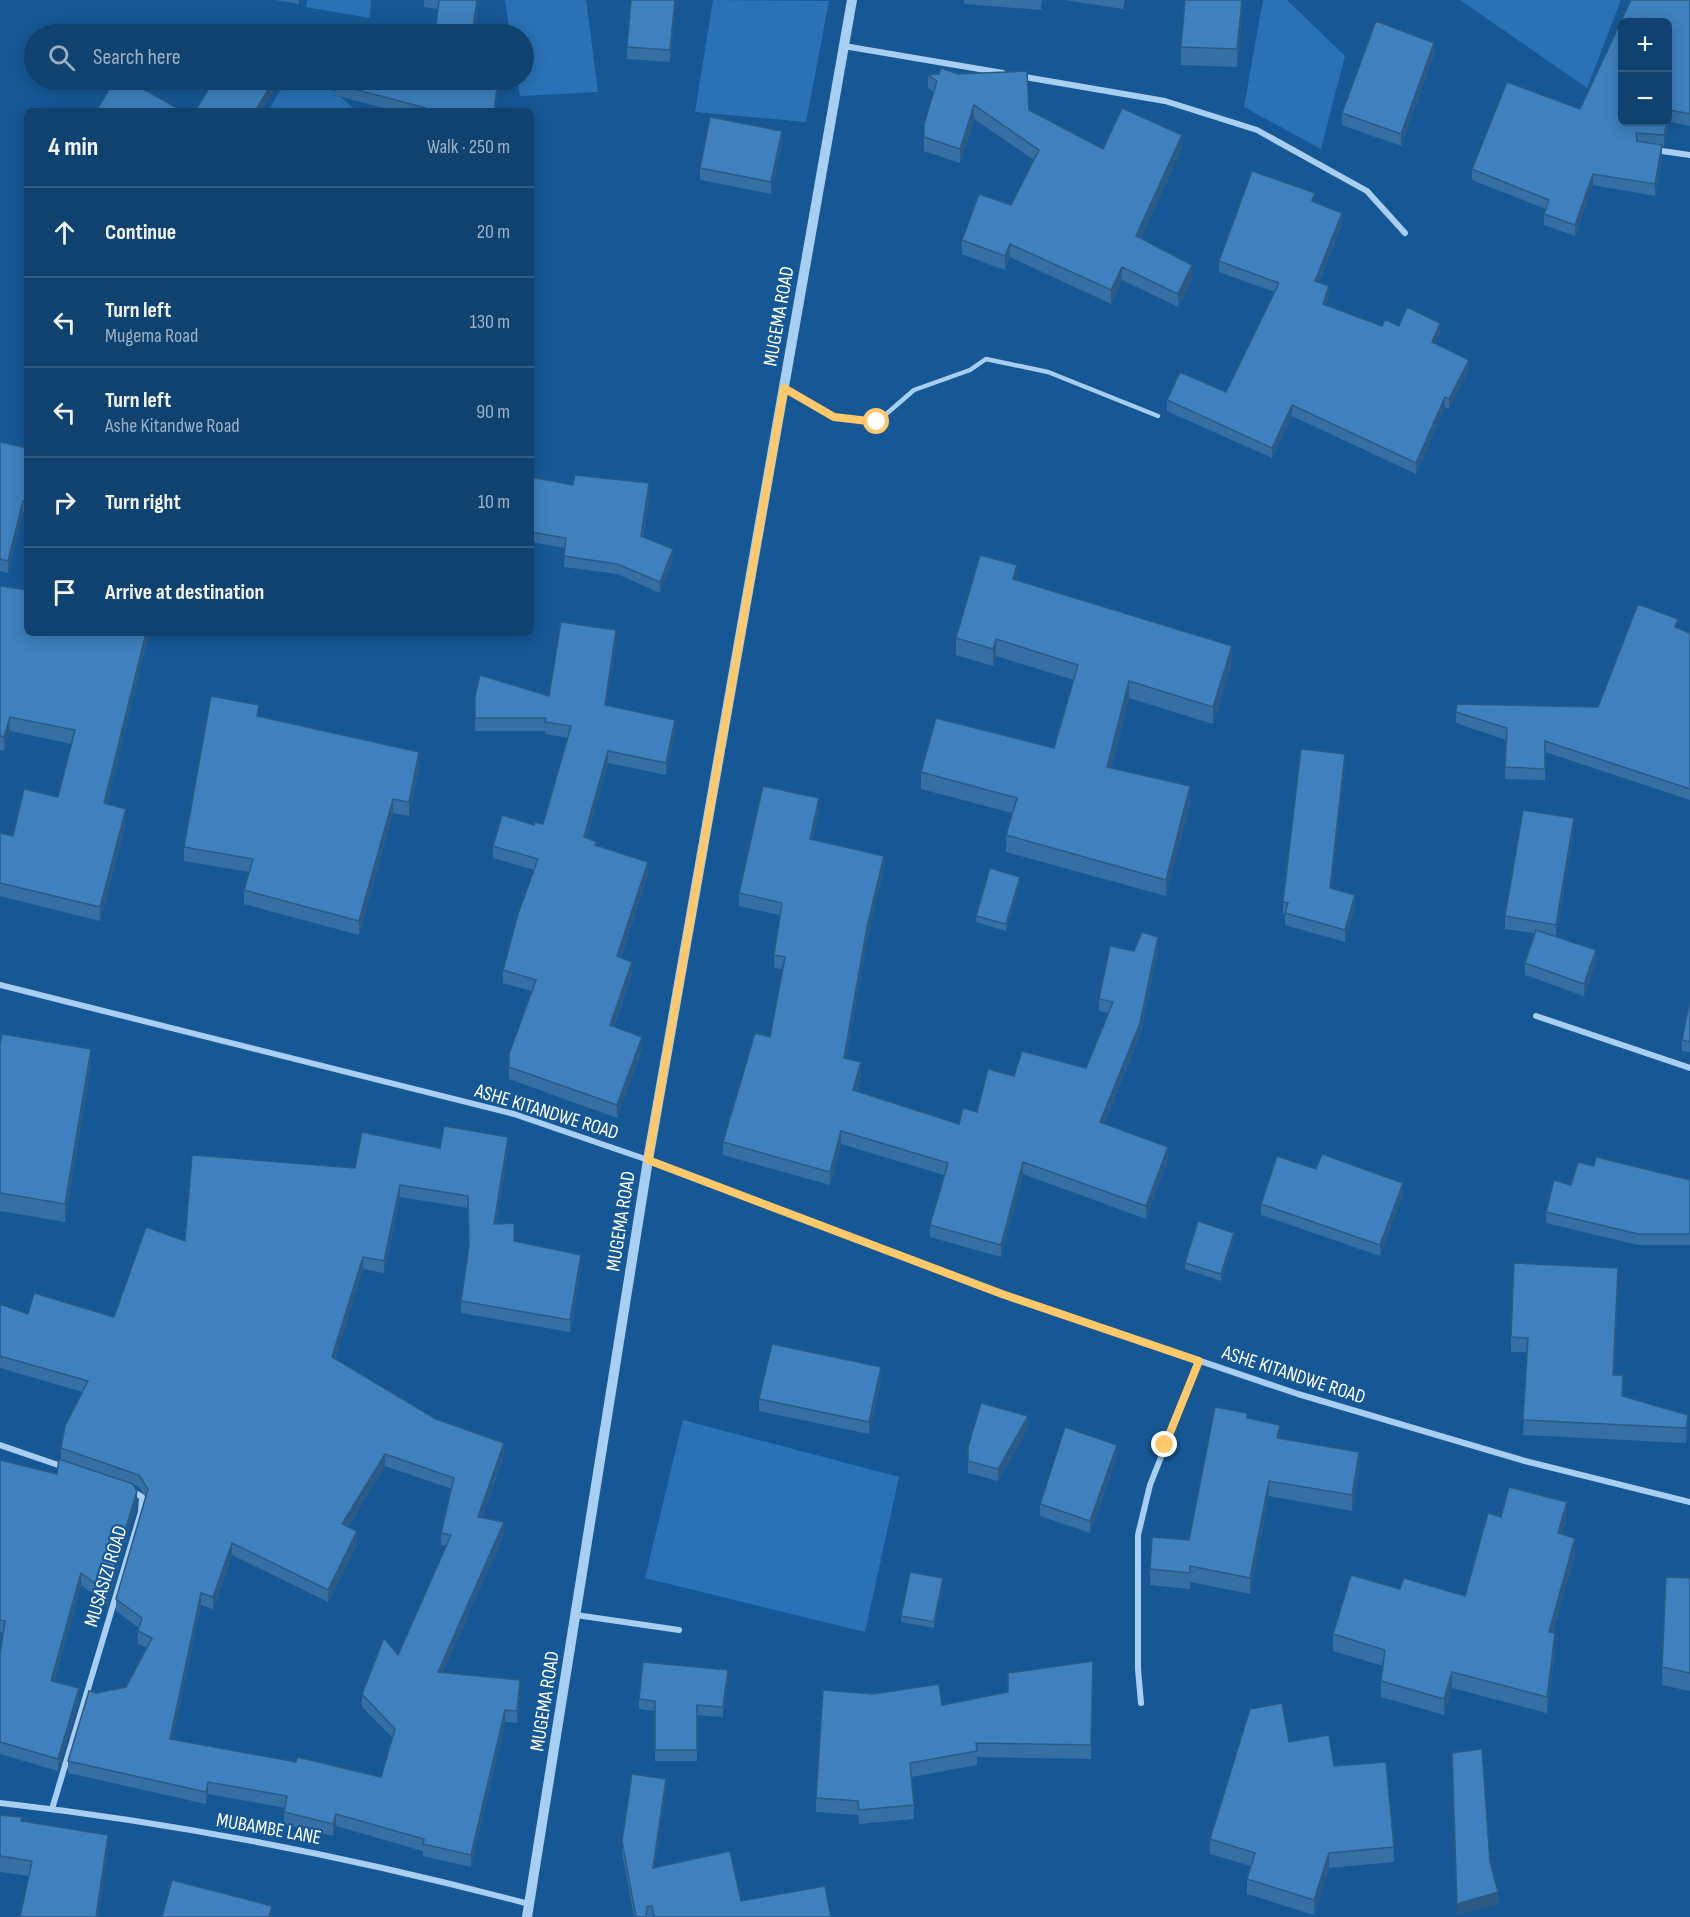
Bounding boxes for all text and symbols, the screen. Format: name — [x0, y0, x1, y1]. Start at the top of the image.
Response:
map controls — [1618, 18, 1672, 126]
button: + — [1618, 18, 1672, 72]
search box — [24, 24, 534, 90]
icon: search — [45, 41, 78, 74]
text: Search here — [93, 44, 180, 71]
button: − — [1618, 72, 1672, 126]
text: 4 min — [48, 132, 98, 163]
text: Walk · 250 m — [427, 135, 510, 159]
icon: ahead — [48, 216, 81, 249]
text: Continue — [105, 219, 176, 246]
text: 20 m — [477, 220, 510, 244]
street label: MUGEMA ROAD — [758, 264, 800, 368]
text: Turn left — [105, 297, 171, 324]
icon: left — [48, 306, 81, 339]
text: 130 m — [470, 310, 510, 334]
text: Mugema Road — [105, 324, 198, 348]
text: Turn left — [105, 387, 171, 414]
icon: left — [48, 396, 81, 429]
text: 90 m — [476, 400, 510, 424]
route start — [863, 408, 889, 434]
text: Ashe Kitandwe Road — [105, 414, 240, 438]
icon: right — [48, 486, 81, 519]
text: Turn right — [105, 489, 181, 516]
text: 10 m — [478, 490, 510, 514]
icon: arrive — [48, 576, 81, 609]
text: Arrive at destination — [105, 579, 264, 606]
street label: ASHE KITANDWE ROAD — [471, 1078, 622, 1145]
street label: MUGEMA ROAD — [601, 1169, 641, 1273]
street label: ASHE KITANDWE ROAD — [1218, 1340, 1368, 1409]
route end — [1151, 1431, 1177, 1457]
street label: MUSASIZI ROAD — [79, 1523, 133, 1630]
street label: MUGEMA ROAD — [525, 1649, 565, 1753]
street label: MUBAMBE LANE — [215, 1808, 323, 1850]

